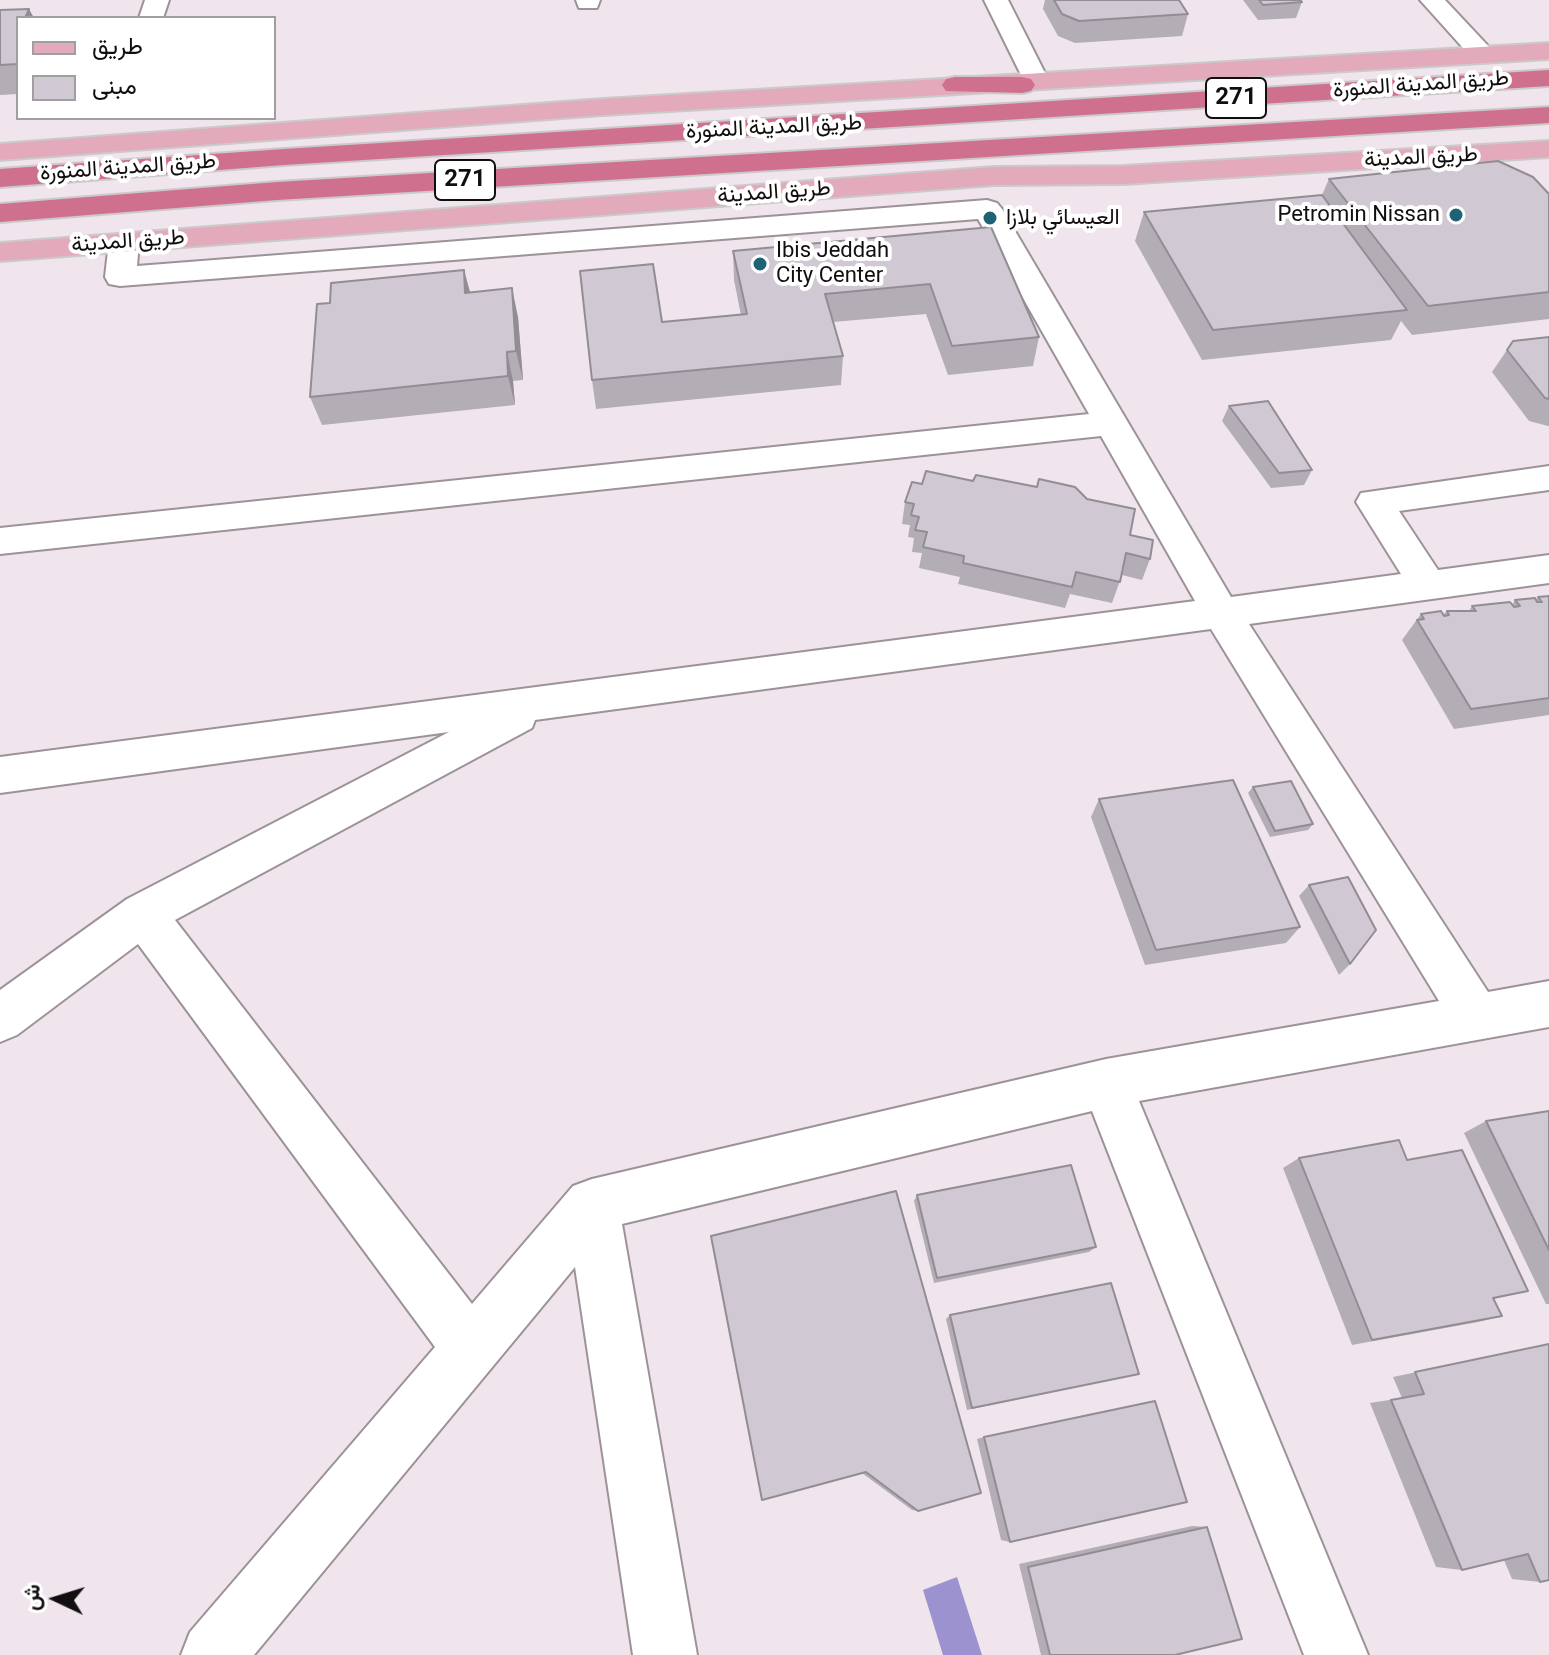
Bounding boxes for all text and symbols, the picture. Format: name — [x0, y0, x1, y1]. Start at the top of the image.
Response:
legend — [16, 16, 276, 120]
text: طريق — [92, 32, 143, 60]
street label: طريق المدينة المنورة — [1332, 66, 1510, 104]
text: مبنى — [92, 72, 137, 100]
road number: 271 — [1206, 78, 1266, 118]
street label: طريق المدينة المنورة — [685, 110, 863, 146]
street label: طريق المدينة — [1364, 142, 1478, 174]
street label: طريق المدينة المنورة — [39, 149, 217, 187]
road number: 271 — [435, 160, 495, 200]
street label: طريق المدينة — [716, 176, 832, 210]
place label: Petromin Nissan — [1277, 202, 1440, 228]
place label: العيسائي بلازا — [1006, 205, 1120, 231]
marker: Petromin Nissan — [1447, 206, 1465, 224]
marker: العيسائي بلازا — [981, 209, 999, 227]
street label: طريق المدينة — [70, 225, 186, 259]
place label: Ibis Jeddah City Center — [776, 238, 889, 290]
marker: Ibis Jeddah City Center — [751, 255, 769, 273]
north arrow — [16, 1559, 96, 1639]
text: ش — [18, 1583, 45, 1611]

